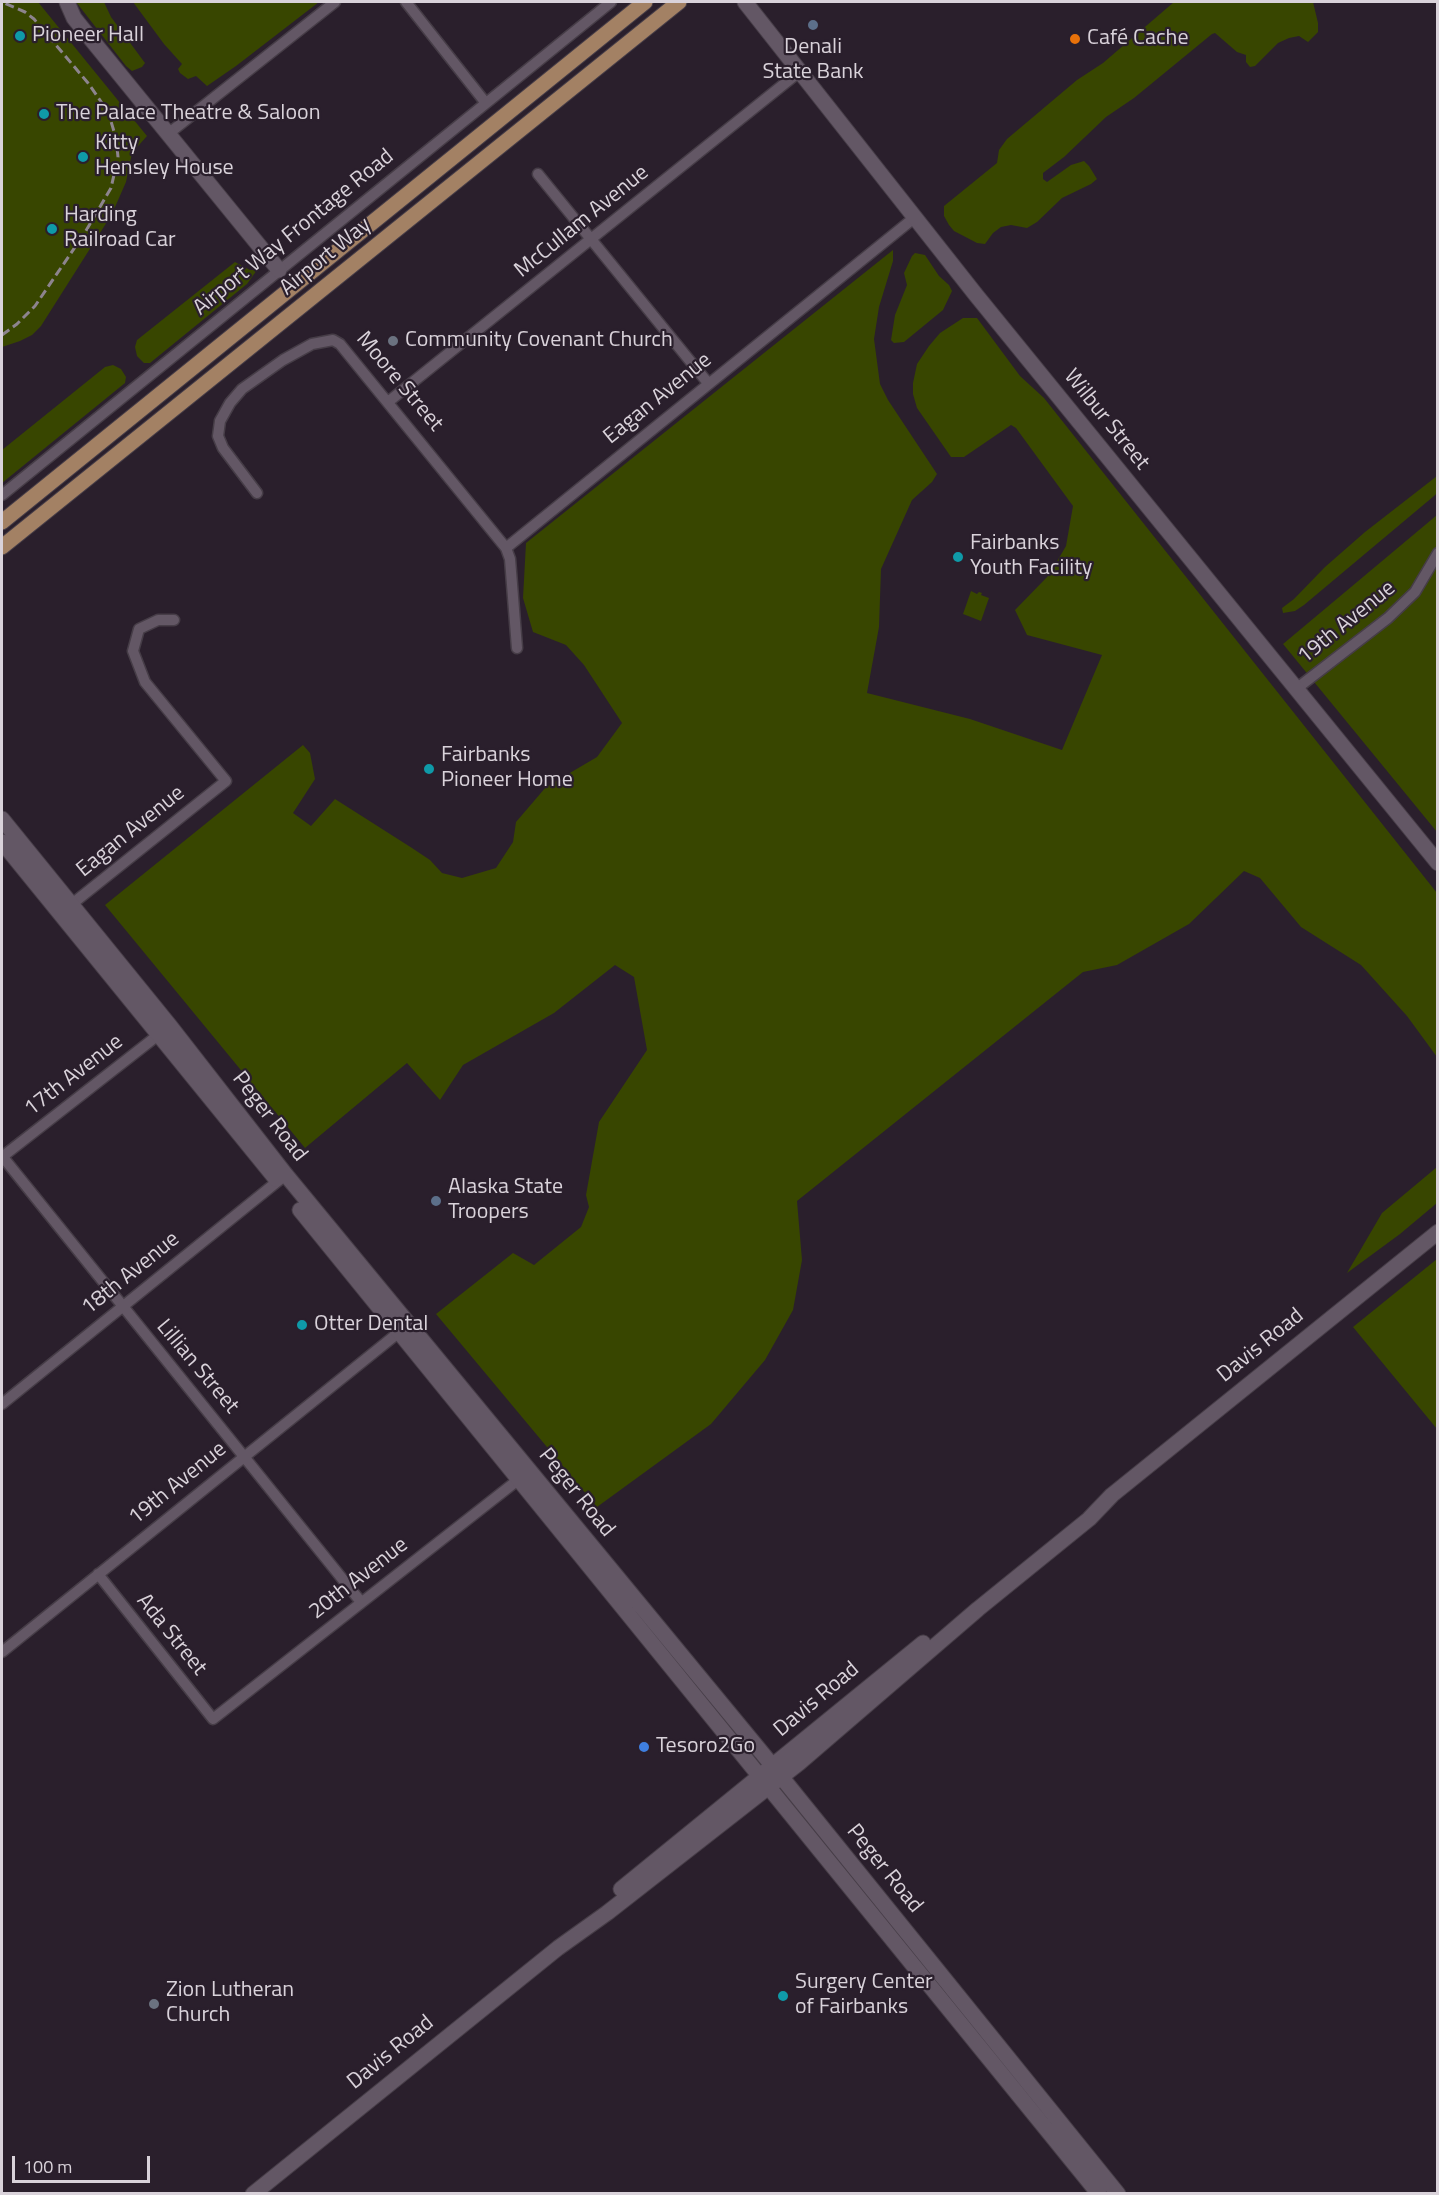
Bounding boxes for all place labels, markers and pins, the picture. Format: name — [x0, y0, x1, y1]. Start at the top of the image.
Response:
marker: Denali State Bank — [806, 18, 820, 32]
place label: Pioneer Hall — [32, 23, 144, 49]
place label: Café Cache — [1087, 26, 1189, 52]
marker: Pioneer Hall — [13, 29, 27, 43]
marker: Café Cache — [1068, 32, 1082, 46]
place label: Denali State Bank — [762, 35, 864, 86]
place label: The Palace Theatre & Saloon — [56, 101, 320, 127]
marker: The Palace Theatre & Saloon — [37, 107, 51, 121]
place label: Kitty Hensley House — [95, 131, 234, 182]
marker: Kitty Hensley House — [76, 150, 90, 164]
place label: Harding Railroad Car — [64, 203, 176, 254]
marker: Harding Railroad Car — [45, 222, 59, 236]
place label: Community Covenant Church — [405, 328, 673, 354]
marker: Community Covenant Church — [386, 334, 400, 348]
place label: Fairbanks Youth Facility — [970, 531, 1092, 582]
marker: Fairbanks Youth Facility — [951, 550, 965, 564]
place label: Fairbanks Pioneer Home — [441, 743, 573, 794]
marker: Fairbanks Pioneer Home — [422, 762, 436, 776]
place label: Alaska State Troopers — [448, 1175, 563, 1226]
marker: Alaska State Troopers — [429, 1194, 443, 1208]
place label: Otter Dental — [314, 1312, 428, 1338]
marker: Otter Dental — [295, 1318, 309, 1332]
place label: Tesoro2Go — [656, 1734, 755, 1760]
marker: Tesoro2Go — [637, 1740, 651, 1754]
place label: Surgery Center of Fairbanks — [795, 1970, 933, 2022]
place label: Zion Lutheran Church — [166, 1978, 294, 2030]
marker: Surgery Center of Fairbanks — [776, 1989, 790, 2003]
marker: Zion Lutheran Church — [147, 1997, 161, 2011]

